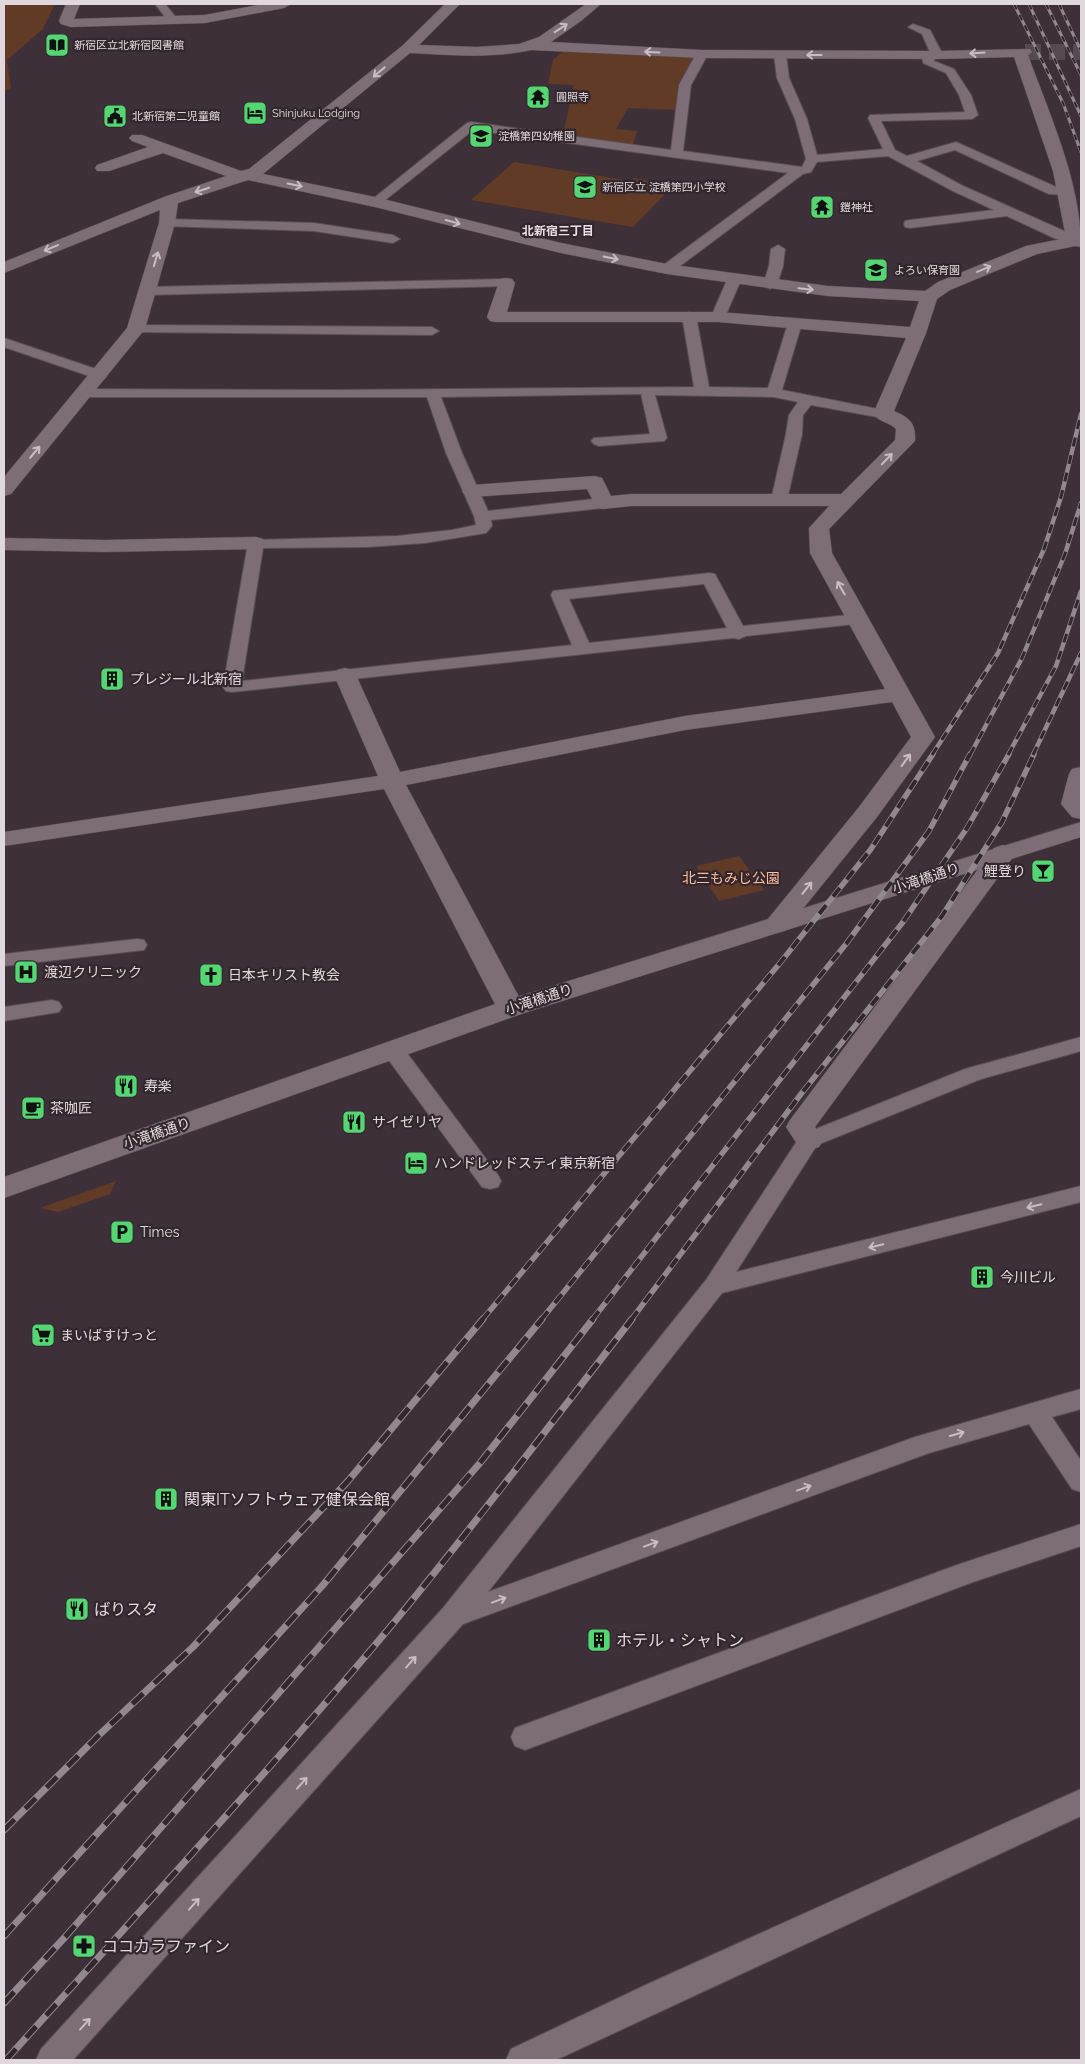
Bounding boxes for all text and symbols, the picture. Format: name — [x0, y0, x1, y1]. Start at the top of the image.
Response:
one-way arrow — [554, 23, 568, 33]
library icon: 新宿区立北新宿図書館 — [44, 32, 70, 58]
place label: 新宿区立北新宿図書館 — [74, 39, 184, 52]
one-way arrow — [644, 48, 660, 57]
one-way arrow — [969, 49, 985, 58]
one-way arrow — [807, 50, 823, 60]
one-way arrow — [373, 67, 386, 78]
temple icon: 圓照寺 — [525, 84, 551, 110]
place label: 圓照寺 — [556, 91, 589, 104]
hotel icon: Shinjuku Lodging — [242, 100, 268, 126]
public building icon: 北新宿第二児童館 — [102, 103, 128, 129]
place label: Shinjuku Lodging — [272, 107, 360, 120]
place label: 北新宿第二児童館 — [132, 110, 220, 123]
school or university icon: 淀橋第四幼稚園 — [468, 123, 494, 149]
place label: 淀橋第四幼稚園 — [498, 130, 575, 143]
school or university icon: 新宿区立 淀橋第四小学校 — [572, 174, 598, 200]
one-way arrow — [286, 181, 302, 190]
place label: 新宿区立 淀橋第四小学校 — [602, 181, 726, 194]
one-way arrow — [195, 185, 211, 195]
temple icon: 鎧神社 — [809, 194, 835, 220]
place label: 鎧神社 — [840, 201, 873, 214]
one-way arrow — [445, 218, 461, 228]
district label: 北新宿三丁目 — [522, 224, 594, 238]
one-way arrow — [44, 244, 59, 253]
one-way arrow — [152, 251, 162, 267]
one-way arrow — [603, 254, 619, 264]
school or university icon: よろい保育園 — [863, 257, 889, 283]
place label: よろい保育園 — [894, 264, 960, 277]
one-way arrow — [976, 264, 991, 273]
one-way arrow — [798, 284, 814, 294]
one-way arrow — [29, 446, 40, 459]
one-way arrow — [881, 453, 893, 466]
one-way arrow — [836, 581, 846, 596]
building icon: プレジール北新宿 — [99, 666, 125, 692]
place label: プレジール北新宿 — [130, 671, 242, 687]
one-way arrow — [901, 753, 912, 767]
bar icon: 鯉登り — [1030, 858, 1056, 884]
street label: 小滝橋通り — [890, 860, 962, 896]
place label: 鯉登り — [984, 863, 1026, 879]
park label: 北三もみじ公園 — [682, 870, 780, 886]
one-way arrow — [801, 881, 812, 894]
hospital icon: 渡辺クリニック — [13, 959, 39, 985]
church icon: 日本キリスト教会 — [198, 962, 224, 988]
place label: 渡辺クリニック — [44, 964, 142, 980]
place label: 日本キリスト教会 — [228, 967, 340, 983]
street label: 小滝橋通り — [503, 981, 575, 1017]
restaurant icon: 寿楽 — [113, 1073, 139, 1099]
place label: 寿楽 — [144, 1078, 172, 1094]
cafe icon: 茶咖匠 — [20, 1095, 46, 1121]
place label: 茶咖匠 — [50, 1100, 92, 1116]
restaurant icon: サイゼリヤ — [341, 1109, 367, 1135]
street label: 小滝橋通り — [121, 1114, 193, 1152]
place label: サイゼリヤ — [372, 1114, 442, 1130]
hotel icon: ハンドレッドスティ東京新宿 — [403, 1150, 429, 1176]
place label: ハンドレッドスティ東京新宿 — [434, 1155, 615, 1171]
one-way arrow — [1026, 1202, 1042, 1211]
parking icon: Times — [109, 1219, 135, 1245]
place label: Times — [140, 1224, 180, 1240]
one-way arrow — [869, 1241, 885, 1251]
building icon: 今川ビル — [969, 1264, 995, 1290]
place label: 今川ビル — [1000, 1269, 1056, 1285]
supermarket icon: まいばすけっと — [30, 1322, 56, 1348]
place label: まいばすけっと — [60, 1327, 158, 1343]
one-way arrow — [949, 1429, 965, 1439]
one-way arrow — [796, 1483, 811, 1492]
building icon: 関東ITソフトウェア健保会館 — [153, 1486, 179, 1512]
place label: 関東ITソフトウェア健保会館 — [184, 1490, 390, 1509]
one-way arrow — [643, 1539, 659, 1548]
one-way arrow — [491, 1595, 506, 1604]
restaurant icon: ばりスタ — [64, 1596, 90, 1622]
place label: ばりスタ — [94, 1600, 158, 1619]
building icon: ホテル・シャトン — [586, 1627, 612, 1653]
place label: ホテル・シャトン — [616, 1631, 744, 1650]
one-way arrow — [406, 1656, 417, 1669]
one-way arrow — [296, 1776, 308, 1789]
one-way arrow — [188, 1897, 199, 1910]
pharmacy icon: ココカラファイン — [71, 1933, 97, 1959]
place label: ココカラファイン — [102, 1937, 230, 1956]
one-way arrow — [79, 2018, 90, 2031]

